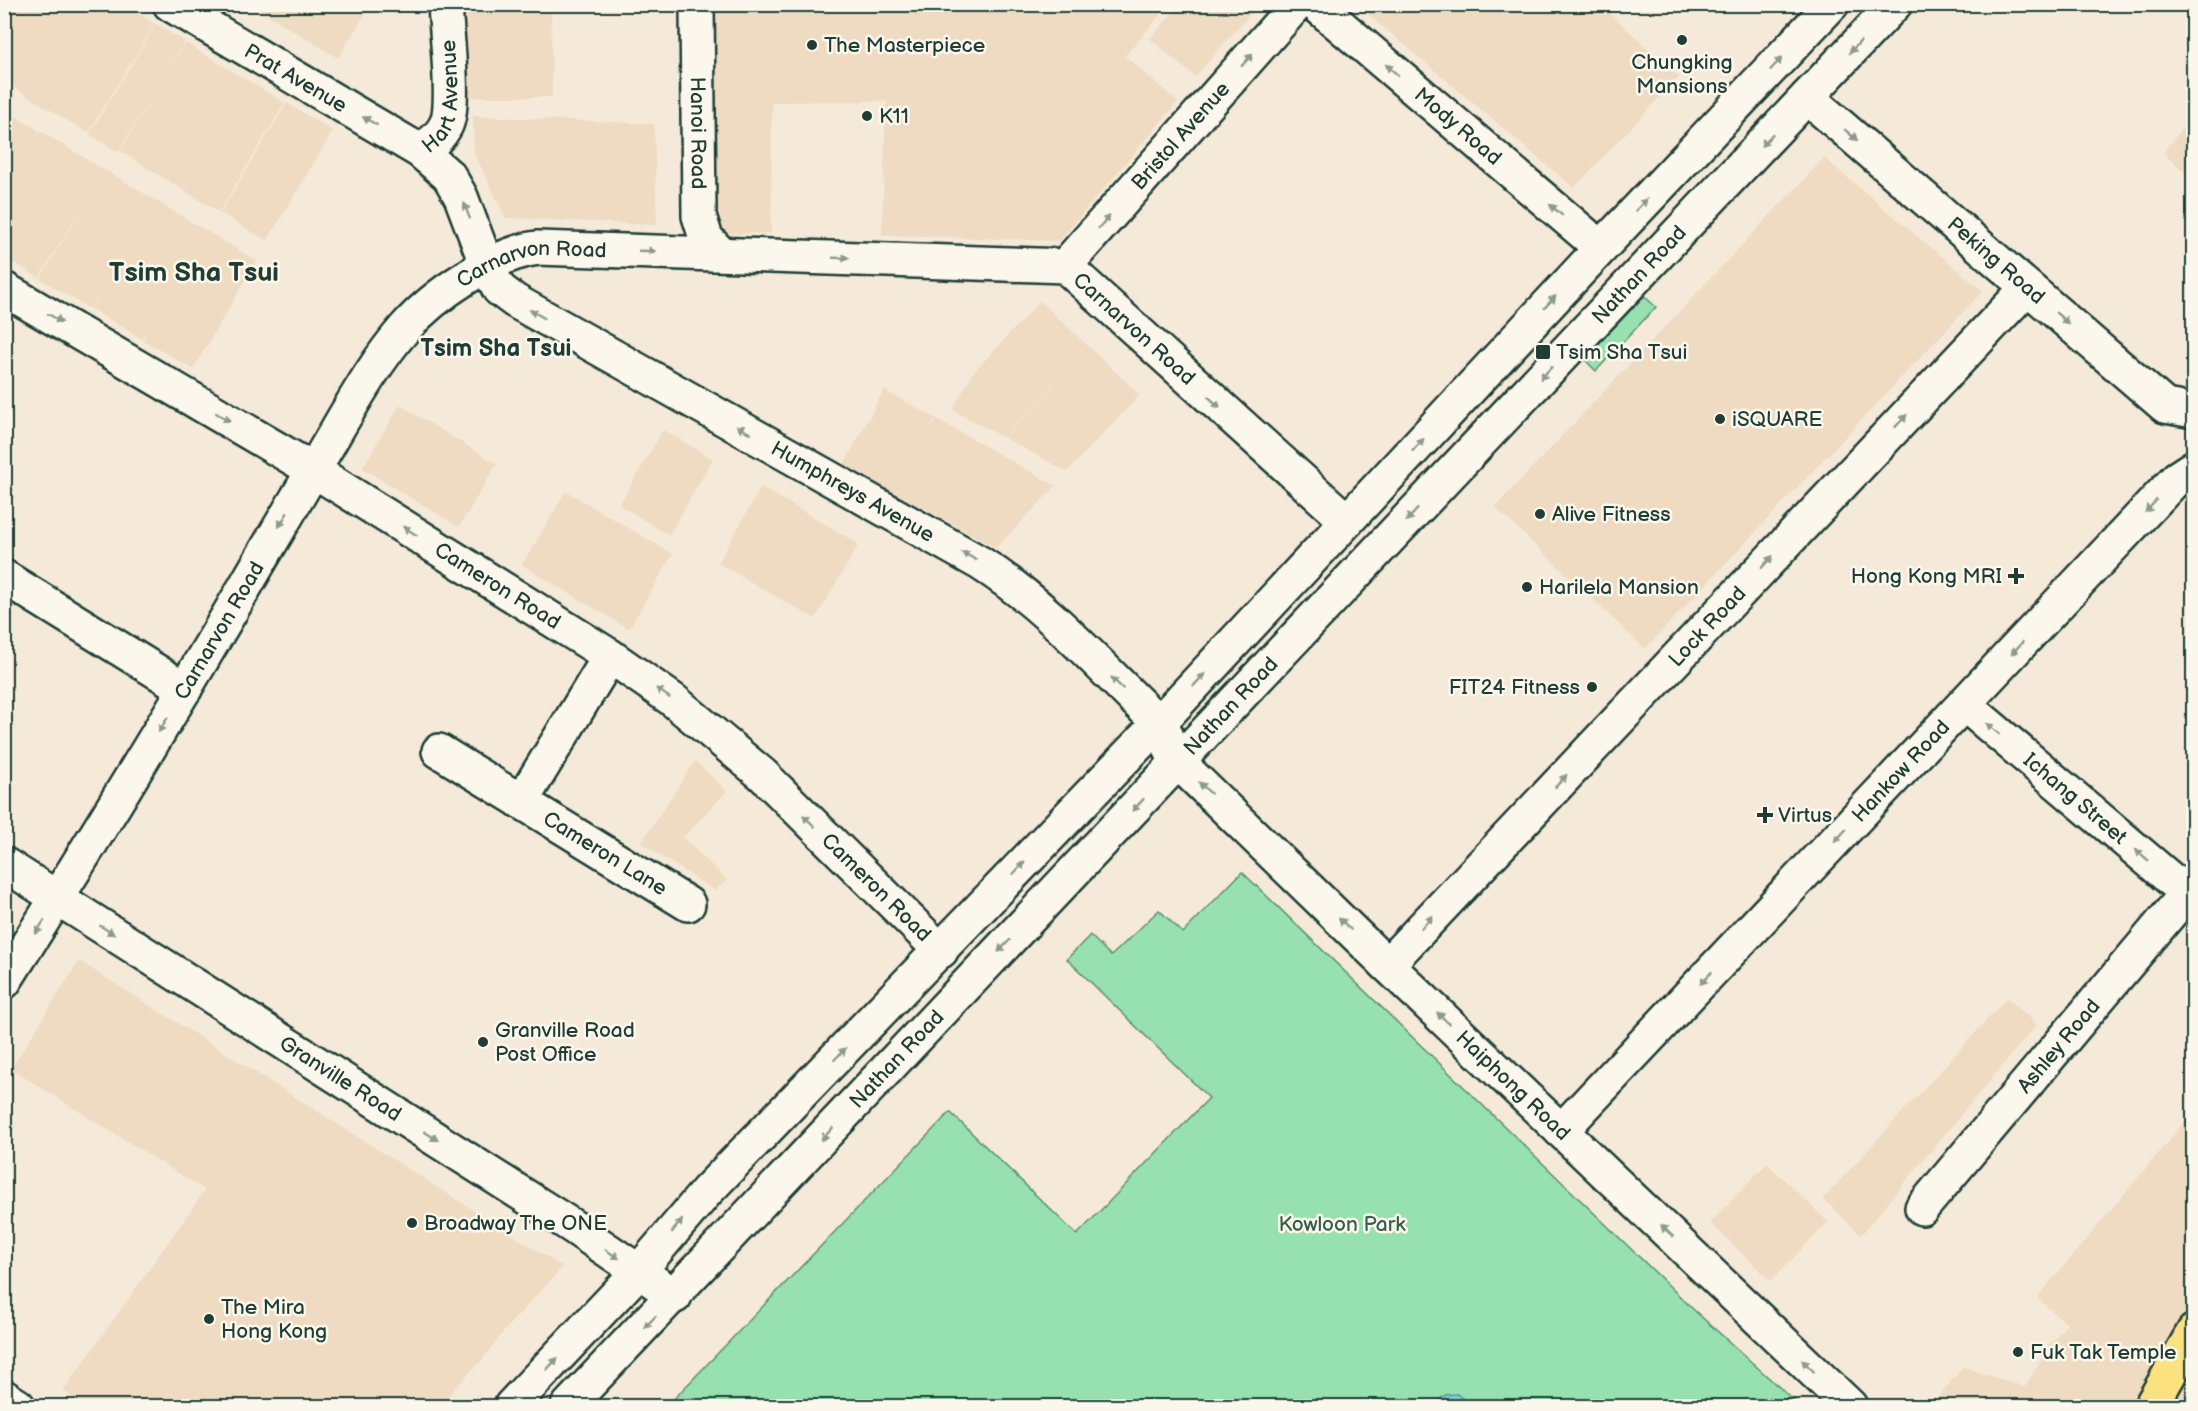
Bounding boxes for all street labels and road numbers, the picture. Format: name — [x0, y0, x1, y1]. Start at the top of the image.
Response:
street label: Prat Avenue — [240, 38, 352, 118]
street label: Hart Avenue — [417, 39, 463, 158]
street label: Hanoi Road — [685, 77, 711, 189]
street label: Bristol Avenue — [1126, 77, 1235, 195]
street label: Mody Road — [1409, 82, 1507, 170]
street label: Peking Road — [1942, 212, 2050, 309]
street label: Nathan Road — [1587, 220, 1691, 329]
street label: Carnarvon Road — [452, 235, 607, 293]
street label: Carnarvon Road — [1068, 267, 1200, 390]
street label: Humphreys Avenue — [767, 435, 939, 547]
street label: Cameron Road — [430, 537, 565, 634]
street label: Carnarvon Road — [169, 557, 269, 704]
street label: Lock Road — [1663, 581, 1751, 672]
street label: Nathan Road — [1178, 652, 1283, 760]
street label: Hankow Road — [1846, 715, 1955, 827]
street label: Ichang Street — [2018, 747, 2133, 850]
street label: Cameron Lane — [539, 806, 672, 901]
street label: Cameron Road — [816, 828, 936, 947]
street label: Ashley Road — [2012, 994, 2105, 1098]
street label: Nathan Road — [844, 1004, 949, 1113]
street label: Haiphong Road — [1451, 1025, 1576, 1145]
street label: Granville Road — [275, 1030, 406, 1127]

